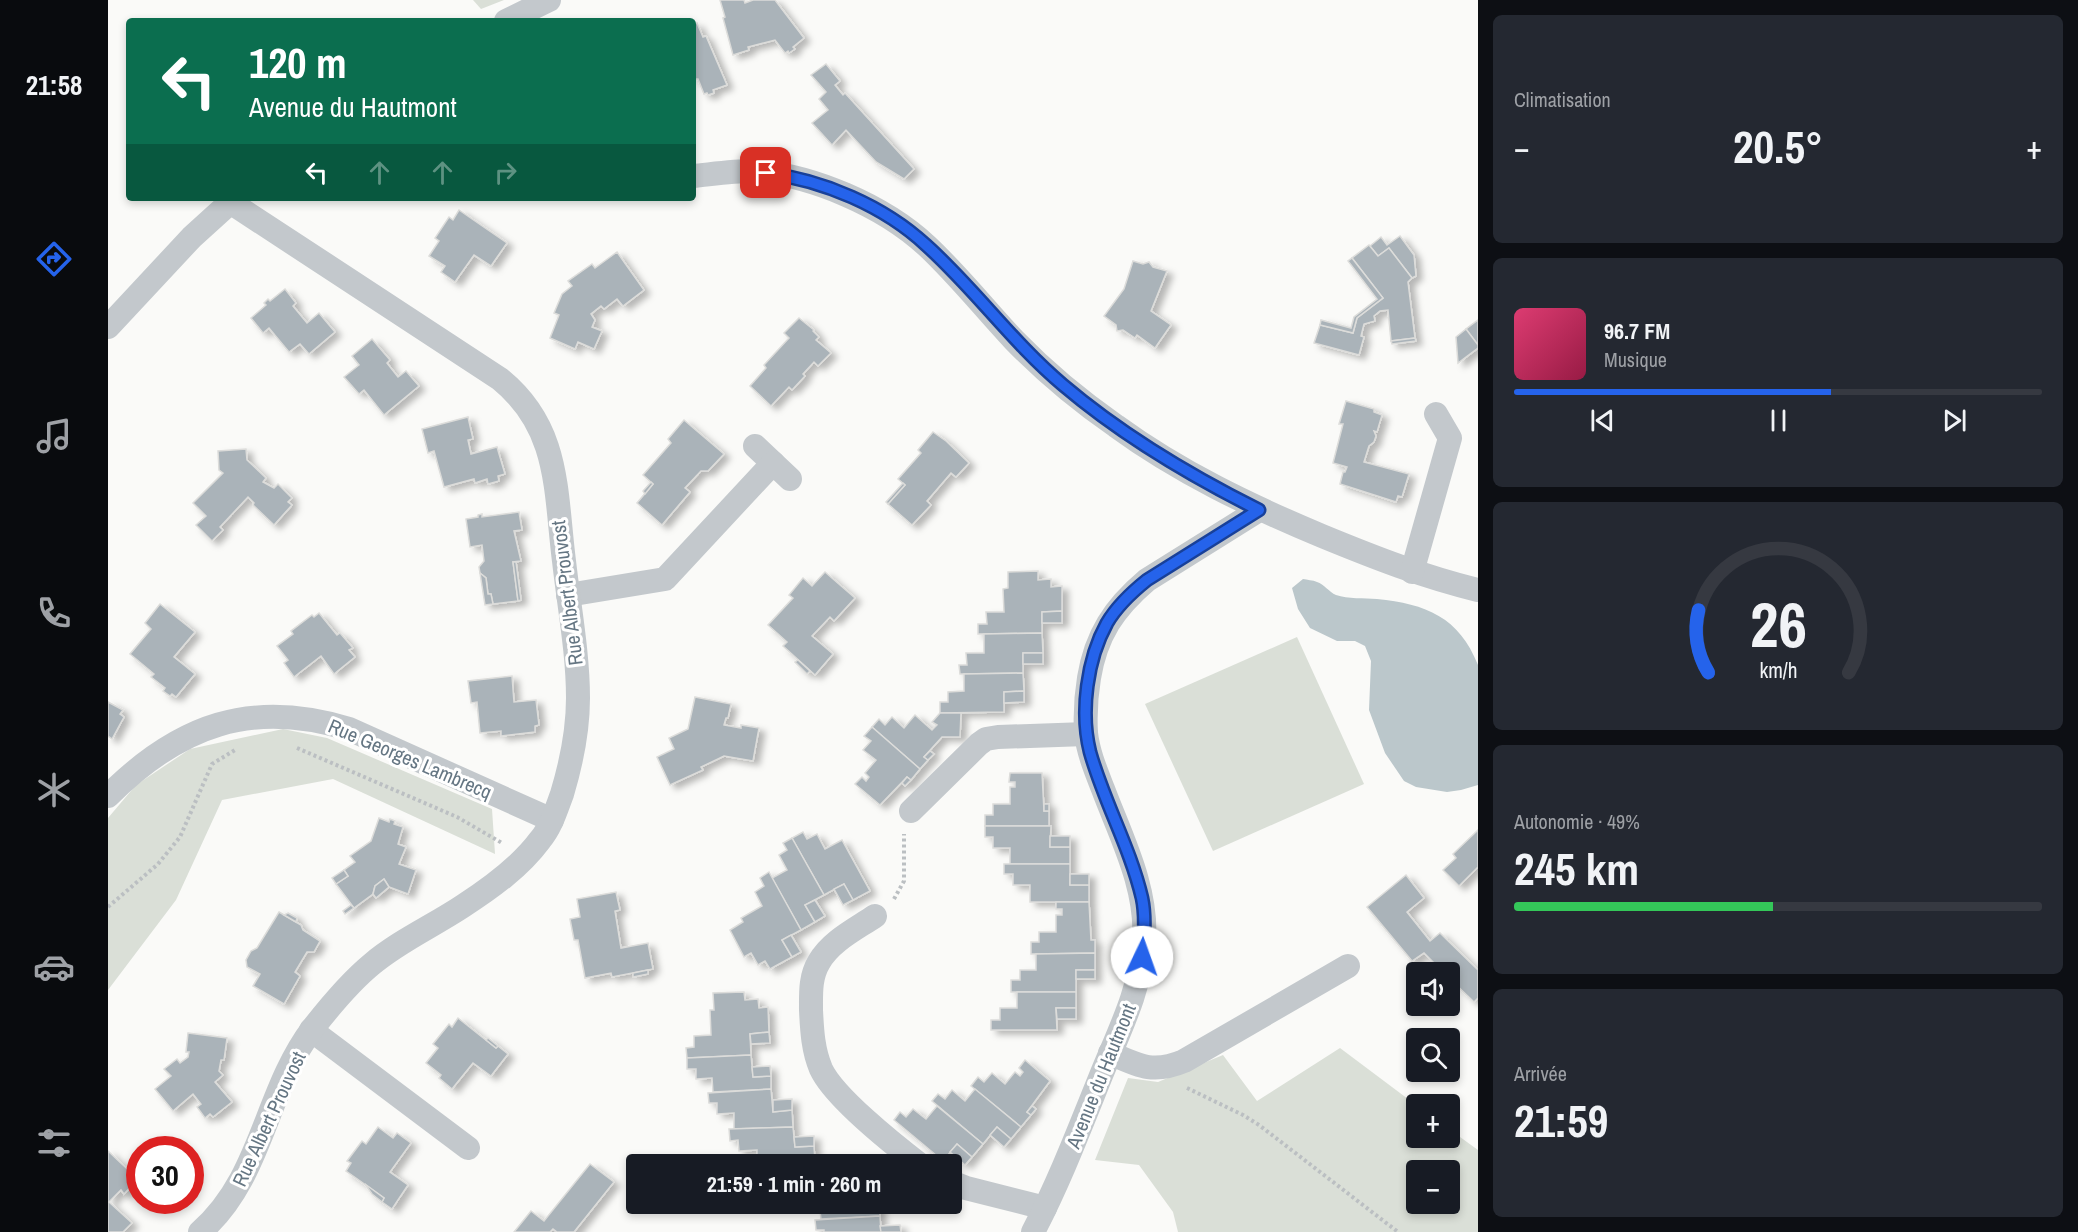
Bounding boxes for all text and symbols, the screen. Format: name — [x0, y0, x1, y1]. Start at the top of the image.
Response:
text: 120 m — [249, 35, 347, 91]
icon: left — [150, 42, 228, 120]
text: 21:58 — [26, 67, 82, 103]
text: Climatisation — [1514, 86, 1611, 113]
text: Avenue du Hautmont — [249, 89, 457, 125]
text: 20.5° — [1733, 116, 1823, 177]
text: − — [1514, 125, 1530, 169]
text: + — [2026, 125, 2042, 169]
pin — [740, 147, 791, 198]
icon: left — [300, 156, 333, 189]
icon: ahead — [363, 156, 396, 189]
icon: ahead — [426, 156, 459, 189]
icon: right — [489, 156, 522, 189]
icon: arrive — [749, 156, 782, 189]
icon: directions — [33, 238, 75, 280]
text: 96.7 FM — [1604, 316, 1670, 346]
text: Musique — [1604, 346, 1667, 373]
icon: previous — [1586, 404, 1619, 437]
icon: pause — [1762, 404, 1795, 437]
icon: next — [1938, 404, 1971, 437]
icon: music — [33, 415, 75, 457]
street label: Rue Albert Prouvost — [544, 519, 589, 667]
text: 26 — [1750, 582, 1806, 666]
icon: phone — [33, 592, 75, 634]
text: km/h — [1759, 656, 1797, 685]
street label: Rue Georges Lambrecq — [324, 712, 496, 805]
icon: climate — [33, 769, 75, 811]
text: Autonomie · 49% — [1514, 808, 1640, 835]
text: 245 km — [1514, 838, 1639, 899]
position arrow — [1110, 925, 1174, 989]
icon: car — [33, 946, 75, 988]
map controls — [1406, 962, 1460, 1214]
button: sound — [1406, 962, 1460, 1016]
street label: Avenue du Hautmont — [1059, 999, 1142, 1153]
button: search — [1406, 1028, 1460, 1082]
street label: Rue Albert Prouvost — [225, 1047, 312, 1191]
text: Arrivée — [1514, 1060, 1567, 1087]
text: 21:59 — [1514, 1090, 1608, 1151]
button: + — [1406, 1094, 1460, 1148]
icon: filters — [33, 1122, 75, 1164]
speed limit sign: 30 — [126, 1136, 204, 1214]
button: − — [1406, 1160, 1460, 1214]
text: 21:59 · 1 min · 260 m — [707, 1169, 881, 1199]

